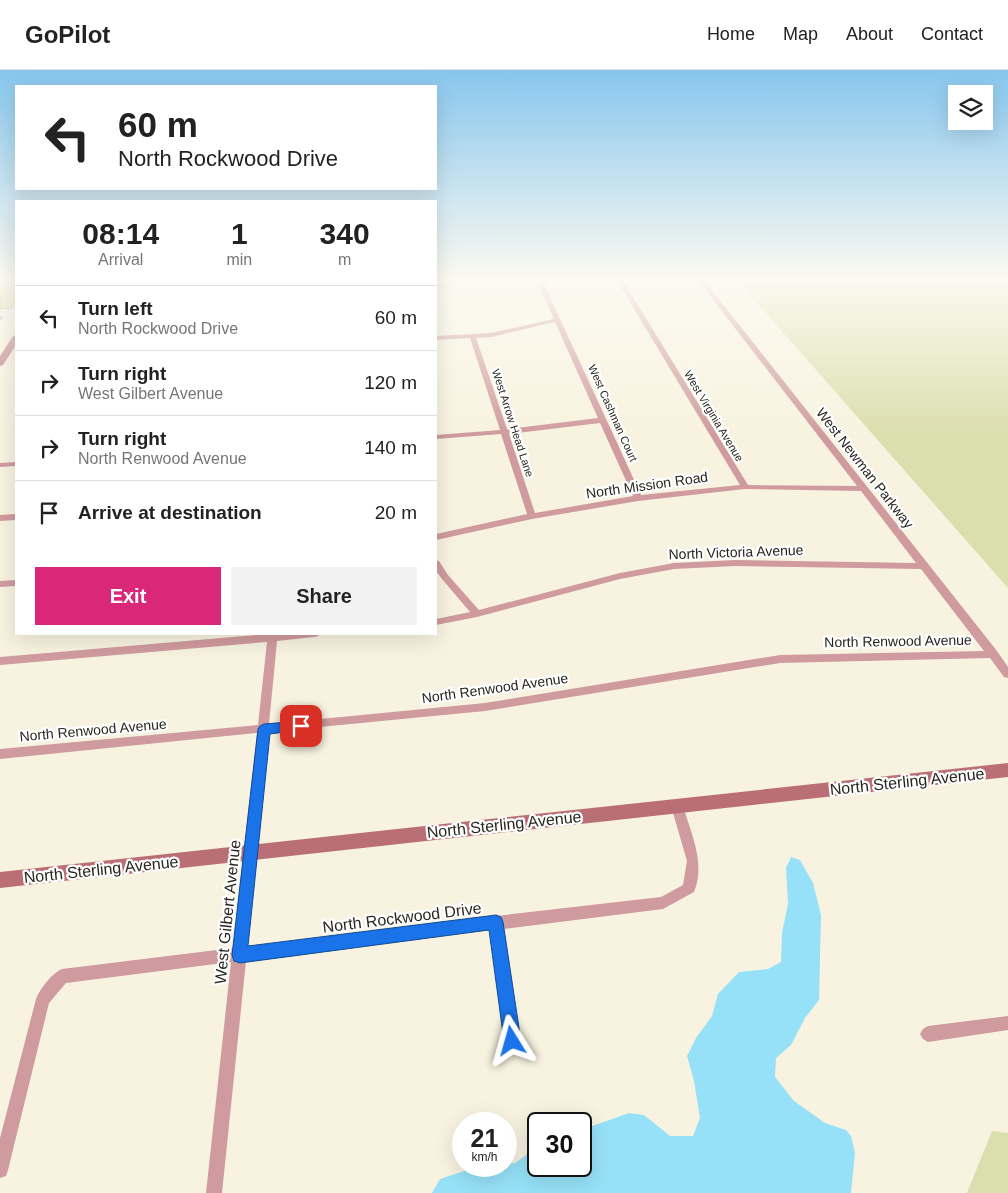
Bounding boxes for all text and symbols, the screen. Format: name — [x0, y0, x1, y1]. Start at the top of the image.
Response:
text: GoPilot — [25, 21, 110, 48]
text: Home — [707, 24, 755, 44]
text: Map — [783, 24, 818, 44]
text: About — [846, 24, 893, 44]
text: Contact — [921, 24, 983, 44]
map controls — [948, 85, 993, 130]
button: layers — [948, 85, 993, 130]
icon: left — [35, 105, 100, 170]
text: 60 m — [118, 105, 198, 144]
text: North Rockwood Drive — [118, 146, 338, 171]
text: 08:14 — [82, 217, 159, 250]
text: 1 — [231, 217, 248, 250]
text: 340 — [320, 217, 370, 250]
text: Arrival — [98, 251, 143, 268]
text: min — [226, 251, 252, 268]
text: m — [338, 251, 351, 268]
text: Turn left — [78, 298, 153, 319]
icon: left — [35, 304, 63, 332]
text: 60 m — [375, 307, 417, 328]
text: North Rockwood Drive — [78, 320, 238, 337]
text: Turn right — [78, 363, 166, 384]
street label: West Cashman Court — [586, 363, 640, 463]
street label: West Arrow Head Lane — [490, 367, 536, 479]
street label: West Virginia Avenue — [682, 368, 746, 464]
icon: right — [35, 369, 63, 397]
text: 120 m — [364, 372, 417, 393]
text: West Gilbert Avenue — [78, 385, 223, 402]
street label: West Newman Parkway — [813, 405, 917, 531]
text: Turn right — [78, 428, 166, 449]
icon: right — [35, 434, 63, 462]
text: 140 m — [364, 437, 417, 458]
text: North Renwood Avenue — [78, 450, 247, 467]
street label: North Mission Road — [585, 469, 709, 501]
icon: arrive — [35, 499, 63, 527]
text: Arrive at destination — [78, 502, 262, 523]
text: 20 m — [375, 502, 417, 523]
street label: North Victoria Avenue — [668, 542, 804, 562]
button: Exit — [35, 567, 221, 625]
button: Share — [231, 567, 417, 625]
street label: North Renwood Avenue — [824, 632, 972, 650]
street label: North Renwood Avenue — [421, 670, 569, 706]
pin — [280, 705, 322, 747]
icon: arrive — [287, 712, 315, 740]
street label: North Renwood Avenue — [19, 716, 167, 744]
street label: North Sterling Avenue — [829, 765, 985, 798]
street label: North Sterling Avenue — [426, 808, 582, 841]
street label: West Gilbert Avenue — [211, 839, 244, 985]
street label: North Sterling Avenue — [23, 853, 179, 886]
street label: North Rockwood Drive — [322, 899, 483, 936]
position arrow — [485, 1014, 537, 1066]
speed limit sign: 30 — [527, 1112, 592, 1177]
text: 21 — [471, 1124, 498, 1152]
text: km/h — [471, 1150, 498, 1164]

